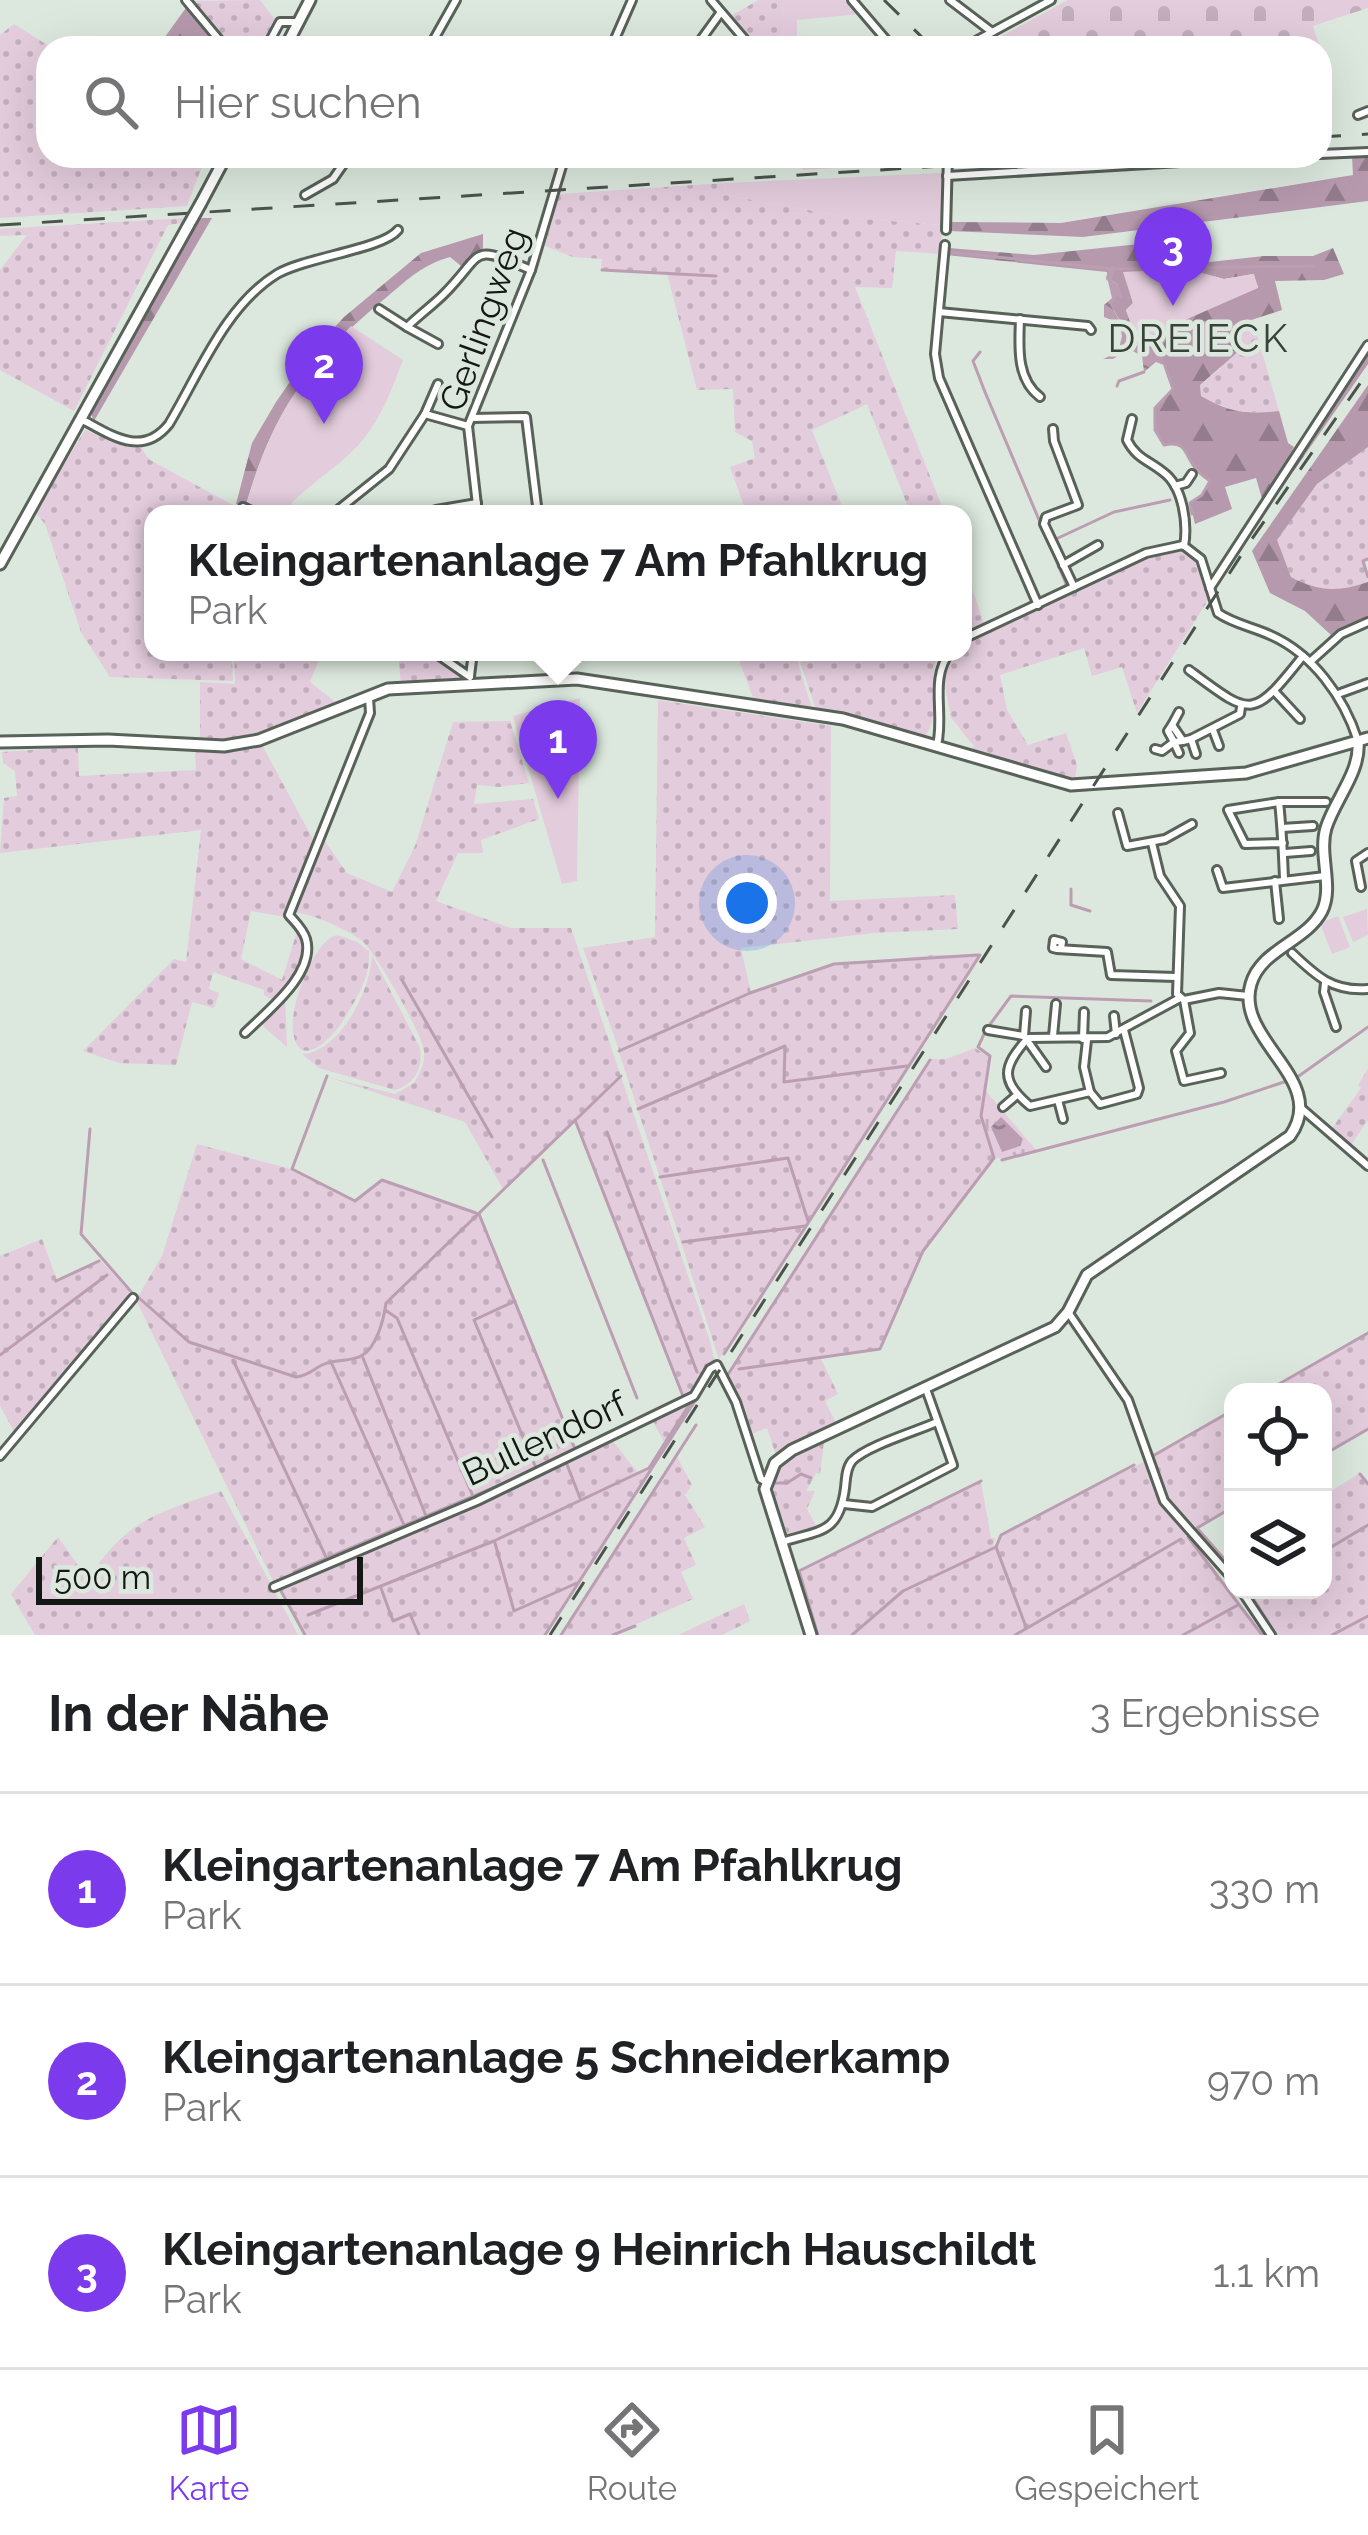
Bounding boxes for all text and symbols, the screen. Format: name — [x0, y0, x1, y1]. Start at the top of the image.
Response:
search box — [36, 36, 1332, 168]
icon: search — [78, 69, 144, 135]
text: Hier suchen — [174, 76, 422, 129]
pin: 3 — [1134, 207, 1212, 306]
street label: Gerlingweg — [430, 221, 536, 417]
district label: DREIECK — [1108, 315, 1290, 361]
pin: 2 — [285, 325, 363, 424]
popup — [144, 505, 972, 661]
text: Kleingartenanlage 7 Am Pfahlkrug — [188, 534, 928, 587]
text: Park — [188, 587, 267, 633]
pin: 1 — [519, 700, 597, 799]
your location — [717, 873, 777, 933]
street label: Bullendorf — [456, 1381, 634, 1494]
map controls — [1224, 1383, 1332, 1599]
button: locate — [1224, 1383, 1332, 1491]
button: layers — [1224, 1491, 1332, 1599]
scale bar — [36, 1551, 363, 1604]
text: 500 m — [54, 1558, 151, 1597]
text: In der Nähe — [48, 1683, 329, 1743]
text: 3 Ergebnisse — [1090, 1690, 1320, 1736]
text: Kleingartenanlage 7 Am Pfahlkrug — [162, 1839, 903, 1892]
text: 1 — [77, 1866, 97, 1912]
text: 330 m — [1209, 1866, 1320, 1912]
text: Park — [162, 1892, 242, 1938]
text: Kleingartenanlage 5 Schneiderkamp — [162, 2031, 950, 2084]
text: 2 — [76, 2058, 98, 2104]
text: 970 m — [1207, 2058, 1320, 2104]
text: Park — [162, 2084, 242, 2130]
text: Kleingartenanlage 9 Heinrich Hauschildt — [162, 2223, 1036, 2276]
text: 3 — [76, 2250, 98, 2296]
text: 1.1 km — [1213, 2250, 1320, 2296]
text: Park — [162, 2276, 242, 2322]
tab: Karte — [169, 2397, 250, 2508]
tab: Route — [587, 2397, 677, 2508]
tab: Gespeichert — [1014, 2397, 1199, 2508]

